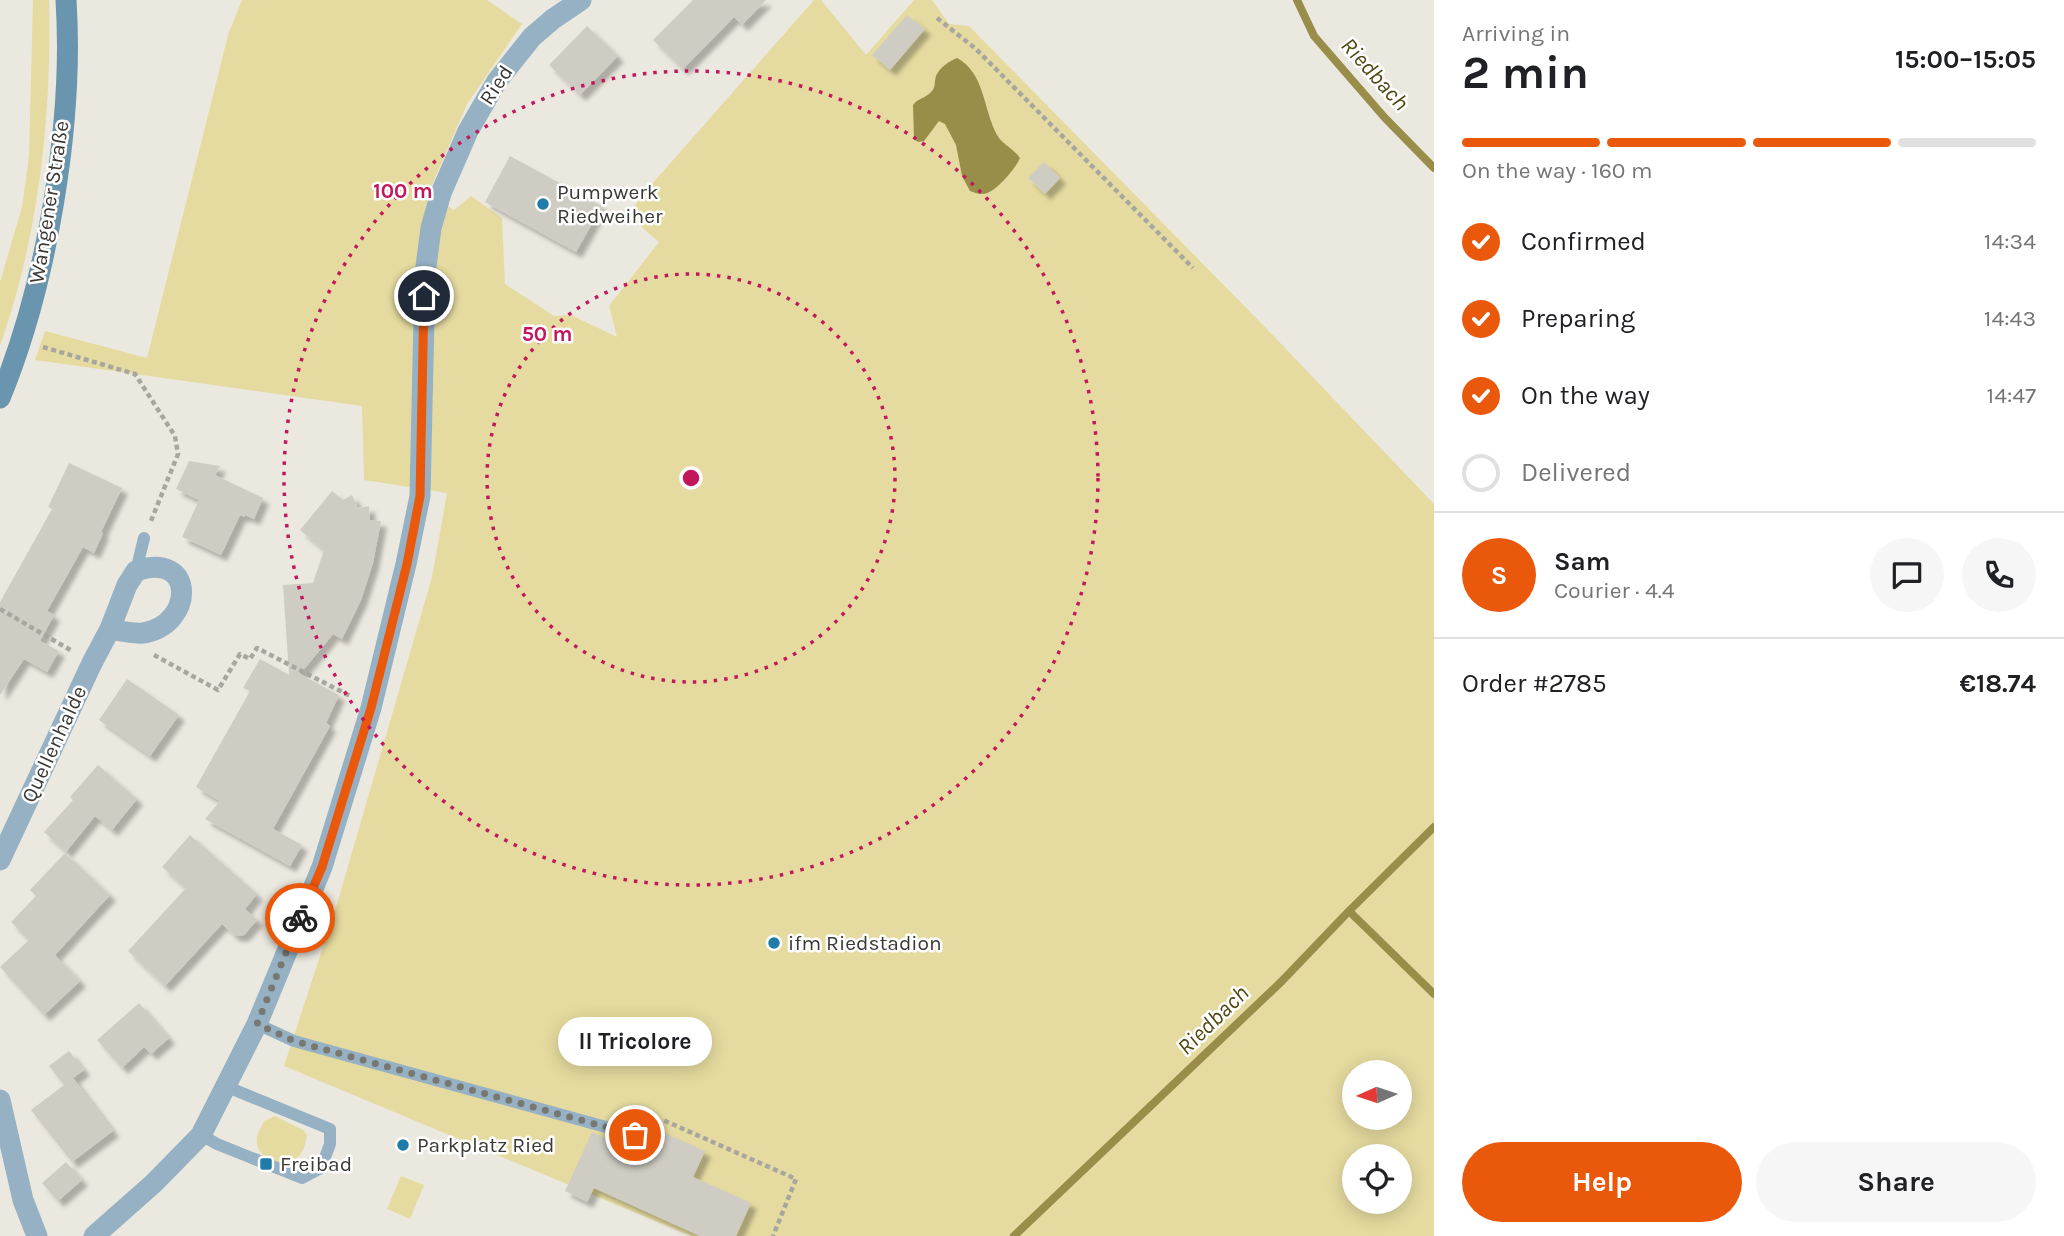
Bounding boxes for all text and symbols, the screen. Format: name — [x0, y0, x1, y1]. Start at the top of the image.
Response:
text: Arriving in — [1462, 20, 1570, 47]
water label: Riedbach — [1335, 32, 1415, 116]
text: 15:00–15:05 — [1895, 44, 2036, 75]
text: 2 min — [1462, 46, 1589, 100]
street label: Ried — [474, 61, 518, 109]
street label: Wangener Straße — [24, 119, 74, 285]
text: On the way · 160 m — [1462, 157, 1652, 184]
text: 100 m — [373, 179, 433, 203]
place label: Pumpwerk Riedweiher — [557, 180, 663, 228]
marker: Pumpwerk Riedweiher — [535, 196, 551, 212]
icon: check — [1462, 223, 1500, 261]
text: Confirmed — [1521, 226, 1646, 257]
text: 14:34 — [1984, 228, 2036, 255]
pin — [394, 266, 454, 326]
icon: home — [405, 277, 443, 315]
icon: check — [1462, 300, 1500, 338]
text: Preparing — [1521, 303, 1635, 334]
text: 14:43 — [1984, 305, 2036, 332]
text: 50 m — [522, 322, 572, 346]
icon: check — [1462, 377, 1500, 415]
text: On the way — [1521, 380, 1650, 411]
text: 14:47 — [1987, 382, 2036, 409]
text: Delivered — [1521, 457, 1631, 488]
centre of rings — [679, 466, 703, 490]
button: chat — [1870, 538, 1944, 612]
button: phone — [1962, 538, 2036, 612]
text: Sam — [1554, 546, 1610, 577]
text: S — [1491, 560, 1507, 591]
text: Courier · 4.4 — [1554, 577, 1675, 604]
text: Order #2785 — [1462, 668, 1607, 699]
text: €18.74 — [1959, 668, 2036, 699]
street label: Quellenhalde — [17, 682, 91, 806]
courier — [265, 883, 335, 953]
icon: bike — [281, 899, 319, 937]
place label: ifm Riedstadion — [788, 931, 942, 955]
marker: ifm Riedstadion — [766, 935, 782, 951]
water label: Riedbach — [1172, 979, 1254, 1061]
callout: Il Tricolore — [558, 1016, 712, 1065]
text: Il Tricolore — [578, 1028, 692, 1055]
north arrow — [1342, 1060, 1412, 1130]
map controls — [1342, 1060, 1412, 1214]
pin — [605, 1105, 665, 1165]
icon: bag — [616, 1116, 654, 1154]
place label: Parkplatz Ried — [417, 1133, 555, 1157]
marker: Parkplatz Ried — [395, 1137, 411, 1153]
button: Help — [1462, 1142, 1742, 1222]
button: Share — [1756, 1142, 2036, 1222]
button: locate — [1342, 1144, 1412, 1214]
place label: Freibad — [280, 1152, 352, 1176]
marker: Freibad — [258, 1156, 274, 1172]

